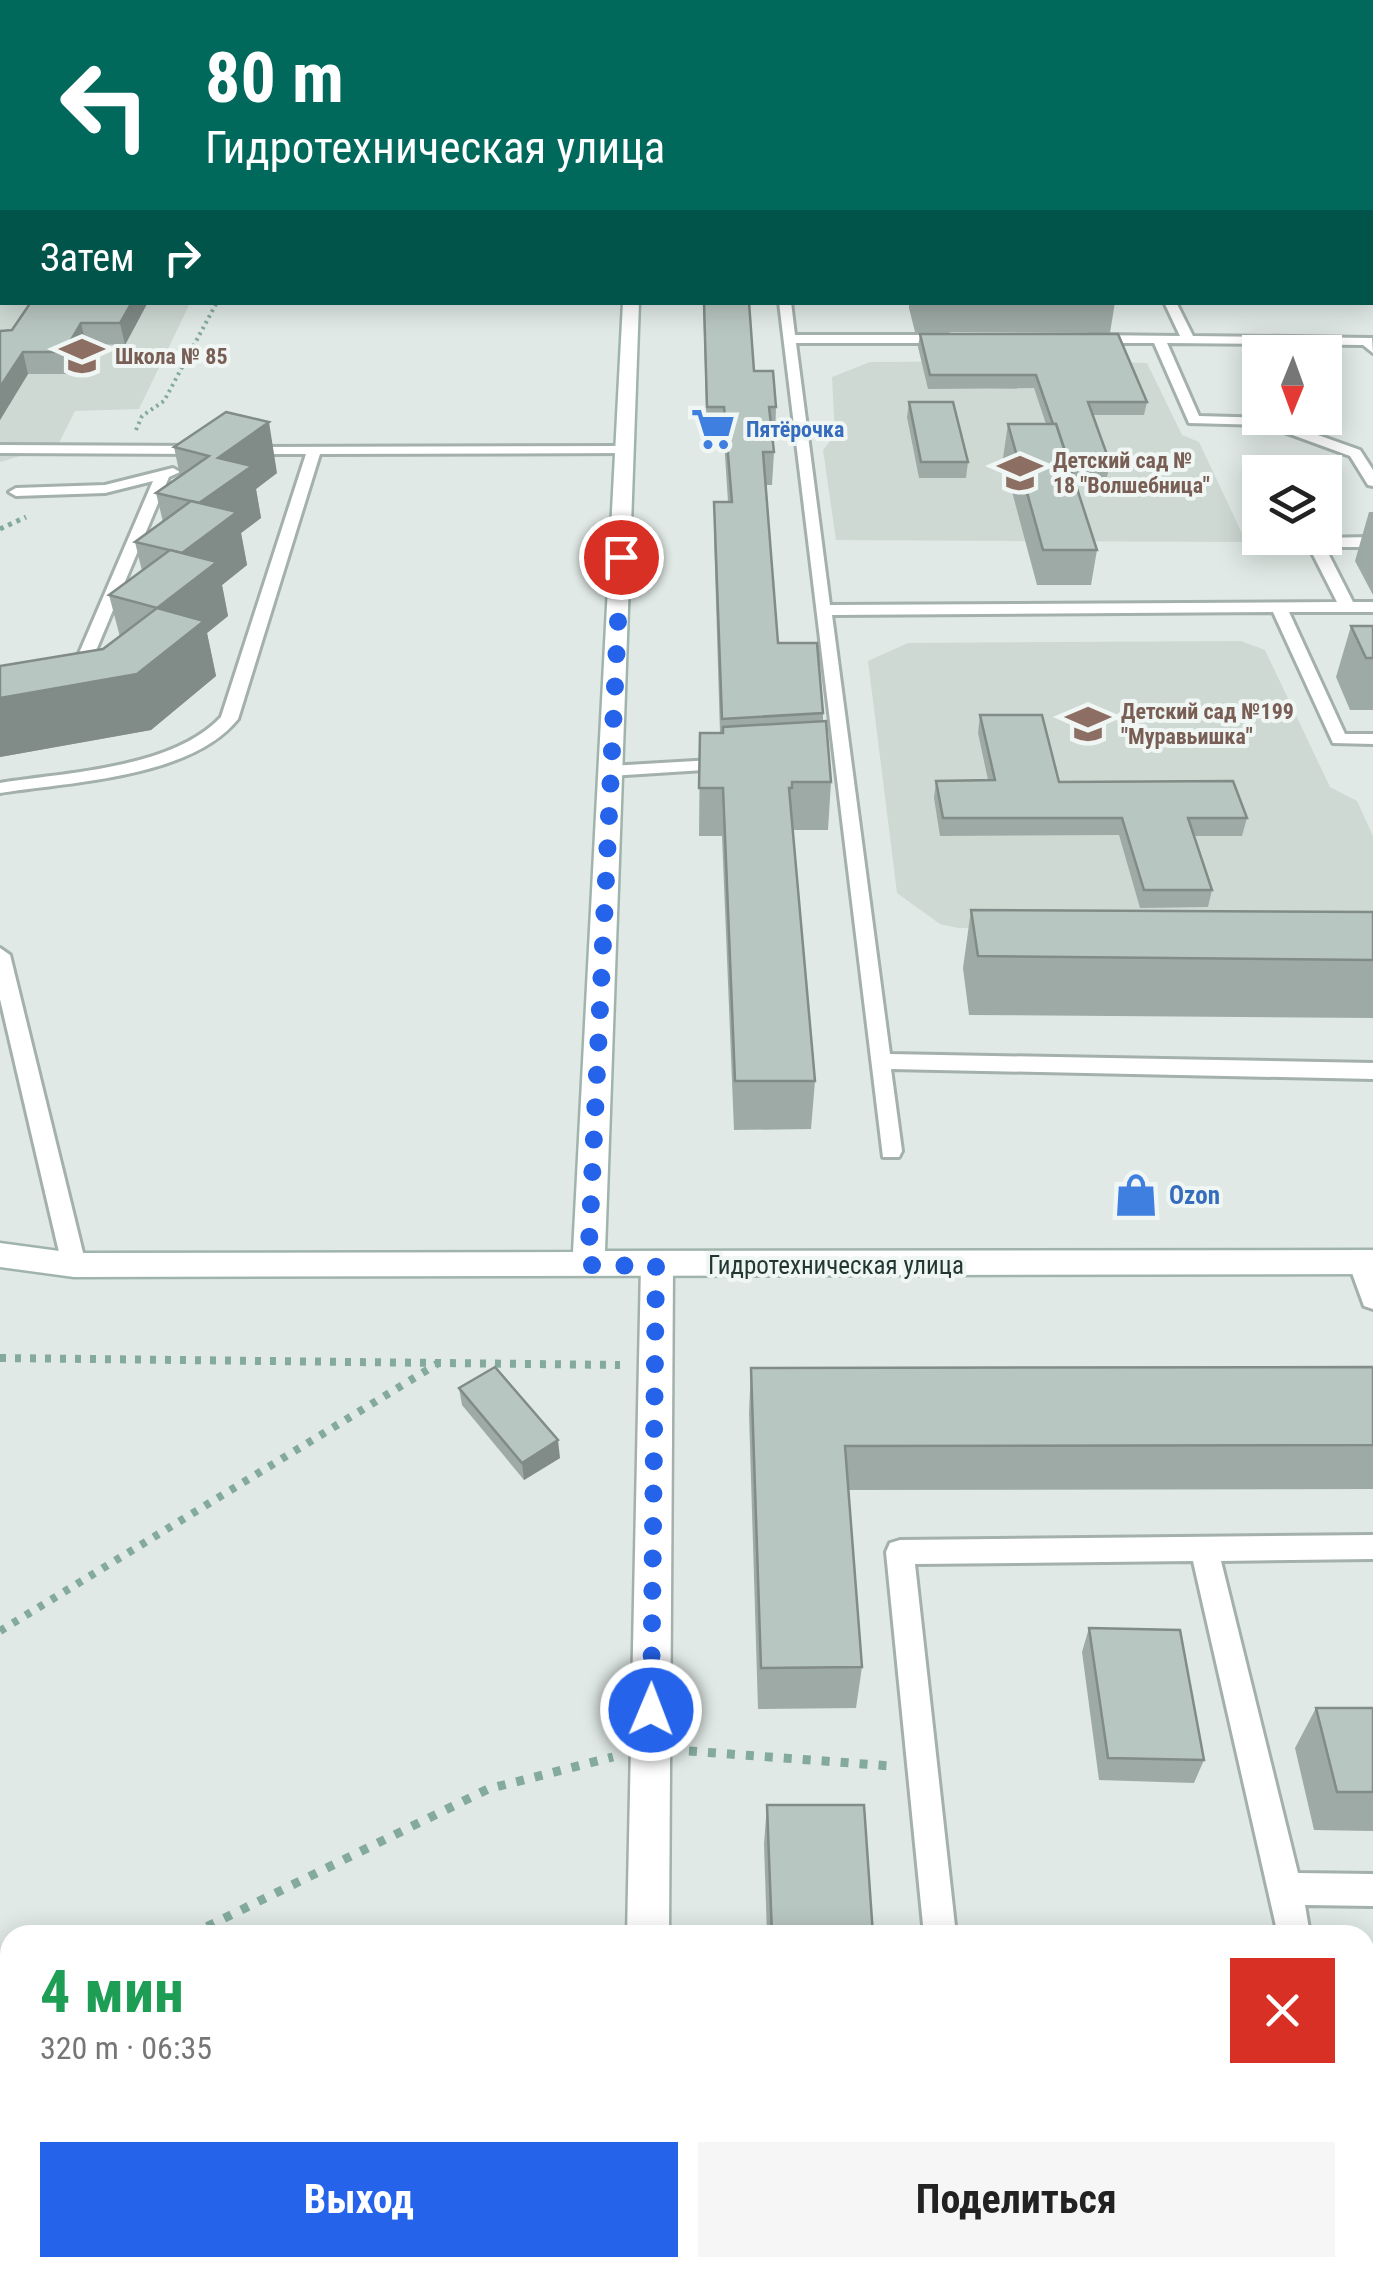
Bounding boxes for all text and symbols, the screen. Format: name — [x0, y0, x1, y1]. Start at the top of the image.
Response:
text: 80 m — [205, 37, 344, 119]
icon: left — [40, 40, 170, 170]
text: Гидротехническая улица — [205, 121, 665, 174]
icon: right — [155, 230, 210, 285]
text: Затем — [40, 236, 135, 280]
school or university icon: Школа № 85 — [58, 332, 106, 380]
north arrow — [1242, 335, 1342, 435]
map controls — [1242, 335, 1342, 555]
place label: Школа № 85 — [115, 344, 228, 369]
supermarket icon: Пятёрочка — [689, 405, 737, 453]
place label: Пятёрочка — [746, 417, 844, 442]
place label: Детский сад № 18 "Волшебница" — [1053, 448, 1210, 498]
school or university icon: Детский сад № 18 "Волшебница" — [996, 449, 1044, 497]
button: layers — [1242, 455, 1342, 555]
pin — [579, 515, 664, 600]
icon: arrive — [594, 530, 649, 585]
place label: Детский сад №199 "Муравьишка" — [1121, 699, 1294, 749]
school or university icon: Детский сад №199 "Муравьишка" — [1064, 700, 1112, 748]
shop icon: Ozon — [1112, 1171, 1160, 1219]
place label: Ozon — [1169, 1181, 1220, 1210]
street label: Гидротехническая улица — [708, 1251, 964, 1280]
position arrow — [599, 1658, 703, 1762]
text: 4 мин — [40, 1956, 184, 2027]
button: close — [1230, 1958, 1335, 2063]
text: 320 m · 06:35 — [40, 2029, 212, 2067]
button: Выход — [40, 2142, 678, 2257]
button: Поделиться — [698, 2142, 1335, 2257]

